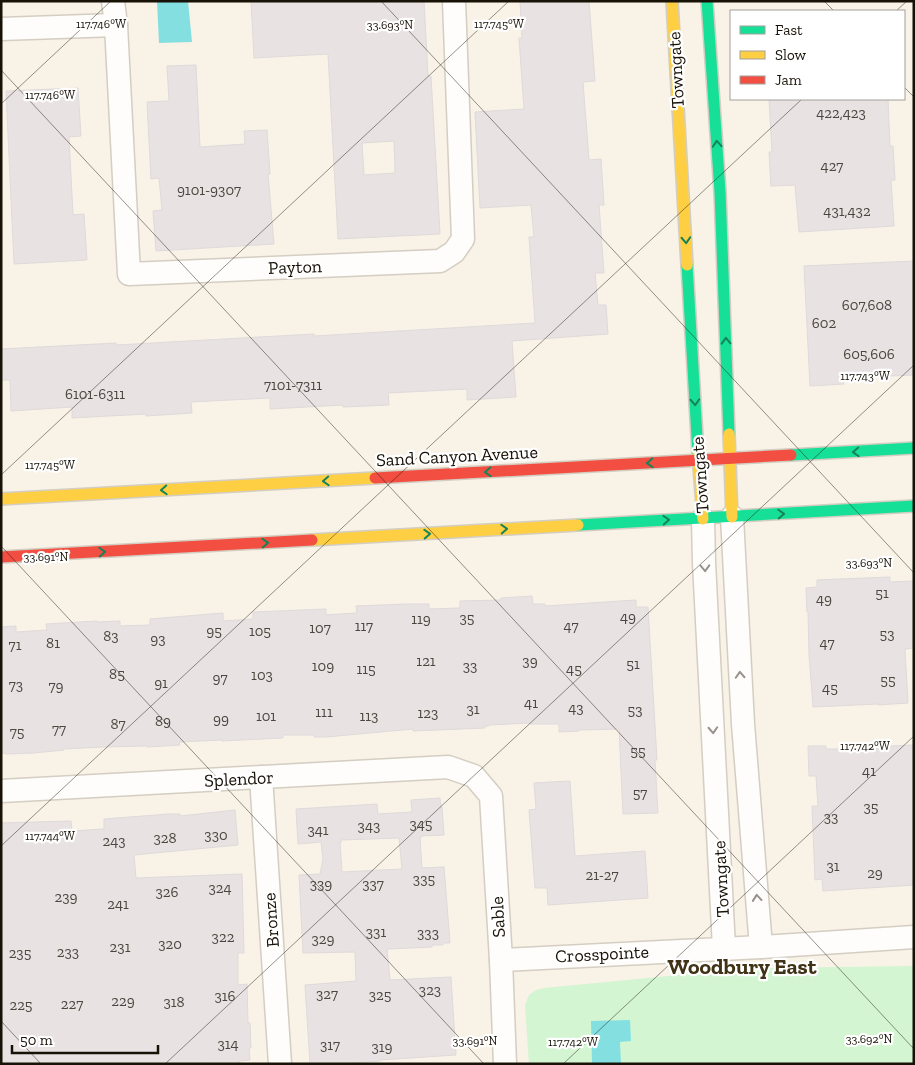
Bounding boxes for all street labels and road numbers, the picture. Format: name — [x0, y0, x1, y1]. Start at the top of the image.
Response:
street label: Towngate — [663, 31, 689, 109]
street label: Payton — [268, 255, 323, 279]
street label: Towngate — [686, 436, 714, 514]
street label: Sand Canyon Avenue — [376, 441, 538, 471]
street label: Splendor — [204, 766, 274, 792]
street label: Towngate — [708, 840, 734, 918]
street label: Bronze — [258, 892, 284, 948]
street label: Sable — [486, 896, 510, 938]
street label: Crosspointe — [555, 941, 649, 967]

